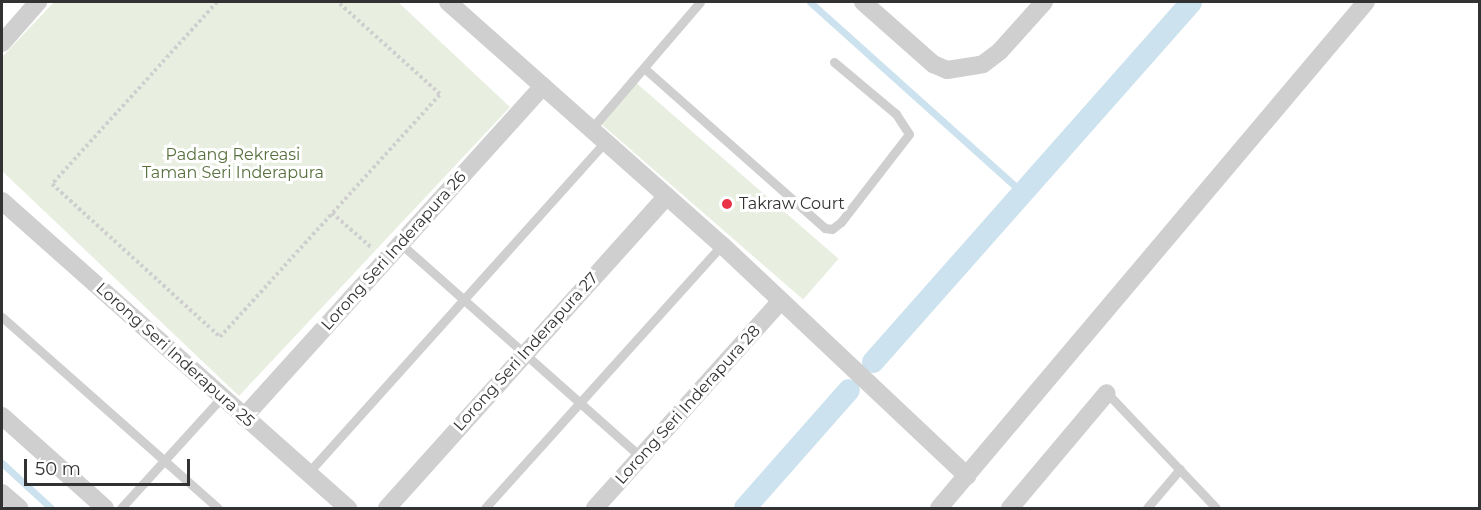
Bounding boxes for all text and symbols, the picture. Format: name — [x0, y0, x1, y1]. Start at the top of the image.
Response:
park label: Padang Rekreasi Taman Seri Inderapura — [142, 145, 324, 183]
street label: Lorong Seri Inderapura 26 — [318, 168, 470, 334]
place label: Takraw Court — [739, 194, 845, 214]
marker: Takraw Court — [720, 197, 734, 211]
street label: Lorong Seri Inderapura 27 — [450, 269, 602, 435]
street label: Lorong Seri Inderapura 25 — [92, 279, 258, 431]
street label: Lorong Seri Inderapura 28 — [611, 321, 765, 489]
scale bar — [27, 447, 194, 485]
text: 50 m — [35, 458, 81, 480]

